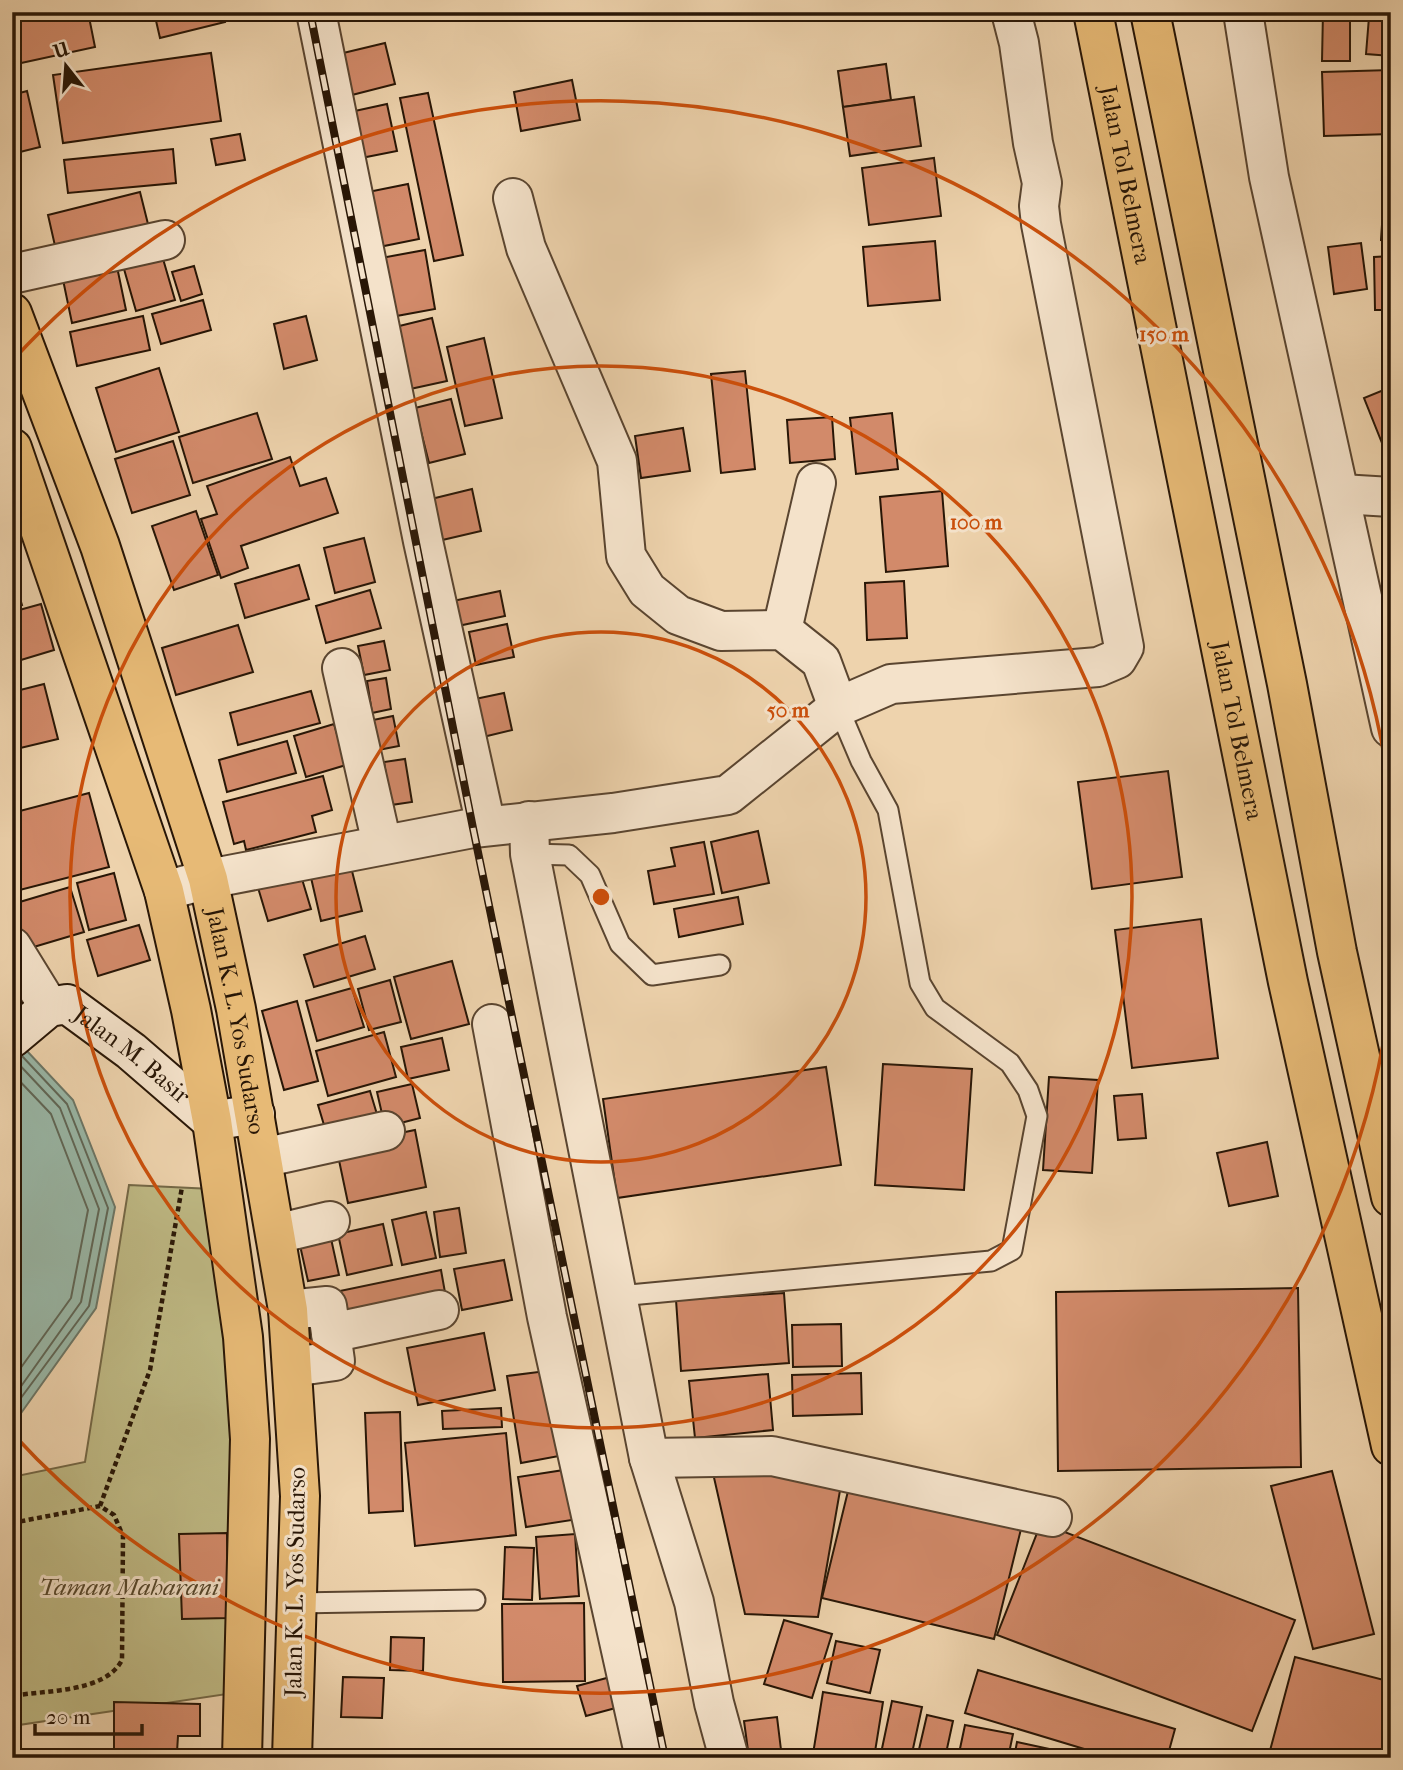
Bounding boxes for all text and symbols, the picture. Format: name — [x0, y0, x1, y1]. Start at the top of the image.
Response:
north arrow — [32, 32, 102, 102]
text: U — [50, 38, 72, 64]
street label: Jalan Tol Belmera — [1094, 81, 1157, 267]
text: 150 m — [1139, 322, 1190, 346]
text: 100 m — [950, 510, 1003, 534]
street label: Jalan Tol Belmera — [1205, 637, 1269, 823]
text: 50 m — [767, 698, 810, 722]
centre of rings — [589, 885, 613, 909]
street label: Jalan K. L. Yos Sudarso — [200, 903, 271, 1137]
street label: Jalan M. Basir — [67, 999, 196, 1110]
street label: Jalan K. L. Yos Sudarso — [279, 1467, 311, 1699]
park label: Taman Maharani — [39, 1573, 221, 1601]
scale bar — [35, 1693, 142, 1737]
text: 20 m — [46, 1705, 91, 1729]

